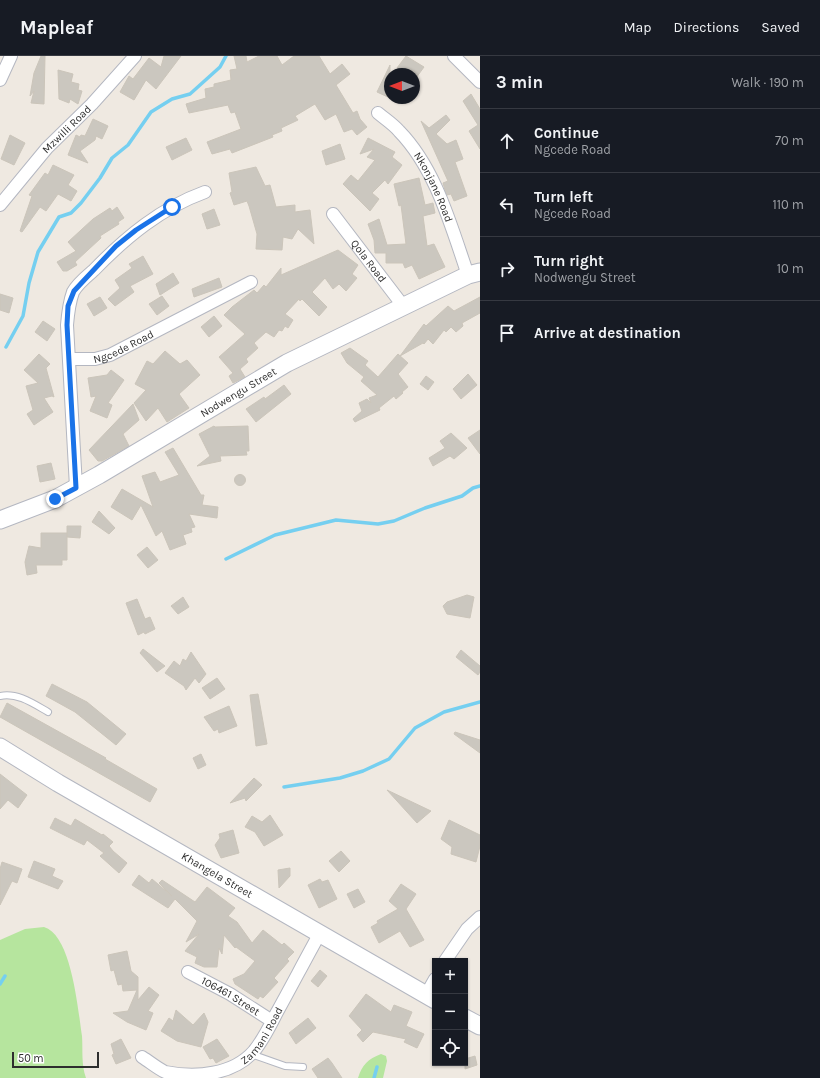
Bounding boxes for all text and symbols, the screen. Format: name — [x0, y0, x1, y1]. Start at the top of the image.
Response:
text: Mapleaf — [20, 17, 93, 39]
text: Map — [624, 19, 652, 36]
text: Directions — [674, 19, 739, 36]
text: Saved — [761, 19, 800, 36]
north arrow — [384, 68, 420, 104]
text: 3 min — [496, 72, 543, 92]
text: Walk · 190 m — [731, 75, 804, 90]
street label: Mzwilli Road — [40, 103, 94, 156]
text: Continue — [534, 124, 599, 142]
icon: ahead — [496, 130, 518, 152]
text: 70 m — [775, 133, 804, 148]
text: Ngcede Road — [534, 142, 611, 157]
street label: Nkonjane Road — [411, 150, 455, 224]
text: Turn left — [534, 188, 593, 206]
icon: left — [496, 194, 518, 216]
text: 110 m — [772, 197, 804, 212]
route start — [163, 198, 181, 216]
text: Ngcede Road — [534, 206, 611, 221]
street label: Qola Road — [348, 237, 389, 285]
text: Turn right — [534, 252, 604, 270]
icon: right — [496, 258, 518, 280]
text: 10 m — [777, 261, 804, 276]
text: Nodwengu Street — [534, 270, 636, 285]
icon: arrive — [496, 322, 518, 344]
text: Arrive at destination — [534, 324, 681, 342]
street label: Ngcede Road — [92, 328, 156, 366]
street label: Nodwengu Street — [198, 365, 279, 420]
route end — [46, 490, 64, 508]
street label: Khangela Street — [179, 850, 255, 901]
map controls — [432, 958, 468, 1066]
button: + — [432, 958, 468, 994]
street label: 106461 Street — [199, 974, 262, 1018]
button: − — [432, 994, 468, 1030]
street label: Zamani Road — [238, 1005, 286, 1067]
button: locate — [432, 1030, 468, 1066]
scale bar — [12, 1050, 99, 1069]
text: 50 m — [18, 1052, 44, 1065]

